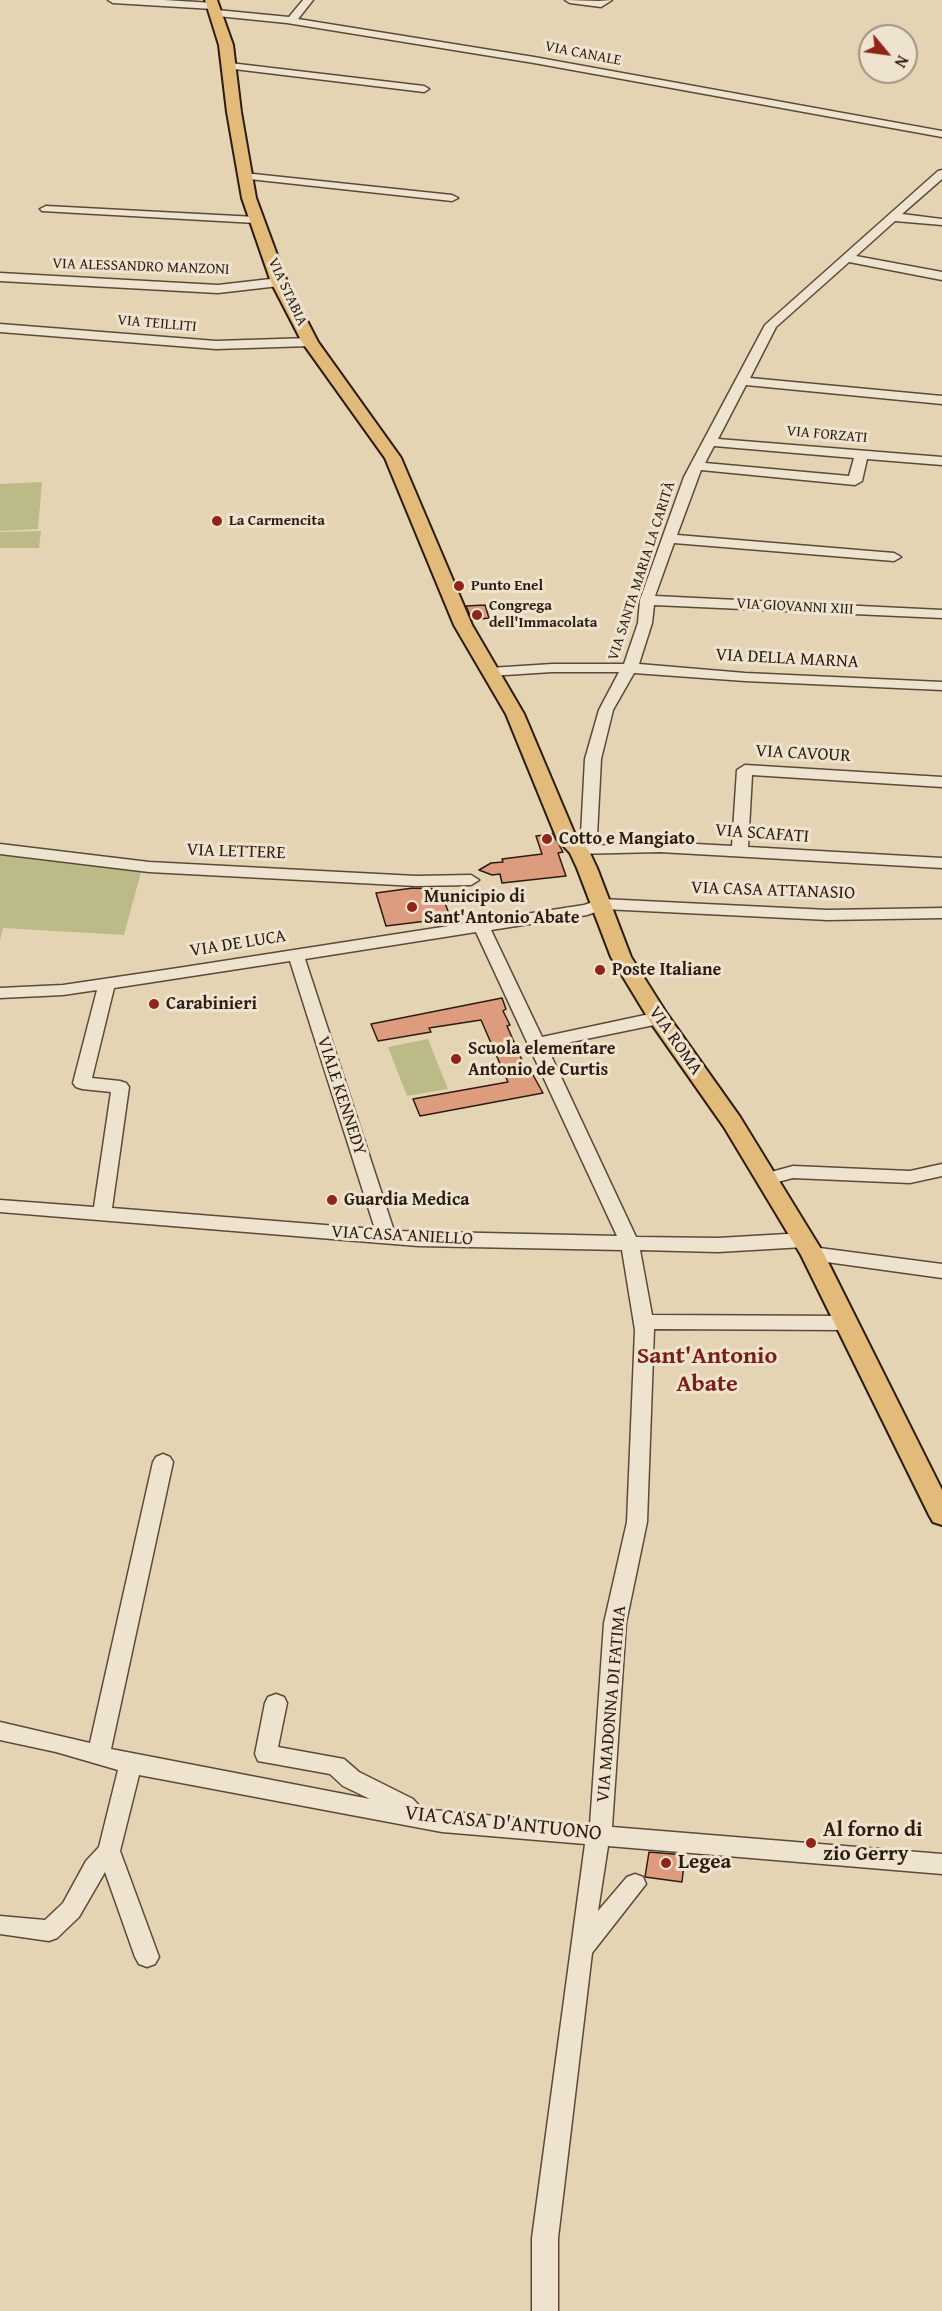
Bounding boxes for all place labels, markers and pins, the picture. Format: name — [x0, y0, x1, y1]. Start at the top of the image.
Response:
place label: La Carmencita — [229, 512, 325, 530]
marker: La Carmencita — [210, 514, 224, 528]
place label: Punto Enel — [471, 577, 543, 595]
marker: Punto Enel — [452, 579, 466, 593]
place label: Congrega dell'Immacolata — [489, 597, 598, 632]
marker: Congrega dell'Immacolata — [470, 608, 484, 622]
place label: Cotto e Mangiato — [559, 828, 695, 850]
marker: Cotto e Mangiato — [540, 832, 554, 846]
place label: Municipio di Sant'Antonio Abate — [424, 886, 580, 928]
marker: Municipio di Sant'Antonio Abate — [405, 900, 419, 914]
place label: Poste Italiane — [612, 959, 721, 981]
marker: Poste Italiane — [593, 963, 607, 977]
place label: Carabinieri — [166, 993, 257, 1015]
marker: Carabinieri — [147, 997, 161, 1011]
place label: Scuola elementare Antonio de Curtis — [468, 1038, 615, 1080]
marker: Scuola elementare Antonio de Curtis — [449, 1052, 463, 1066]
place label: Guardia Medica — [344, 1189, 469, 1211]
marker: Guardia Medica — [325, 1193, 339, 1207]
place label: Al forno di zio Gerry — [823, 1818, 922, 1868]
marker: Al forno di zio Gerry — [804, 1836, 818, 1850]
place label: Legea — [678, 1850, 731, 1876]
marker: Legea — [659, 1856, 673, 1870]

